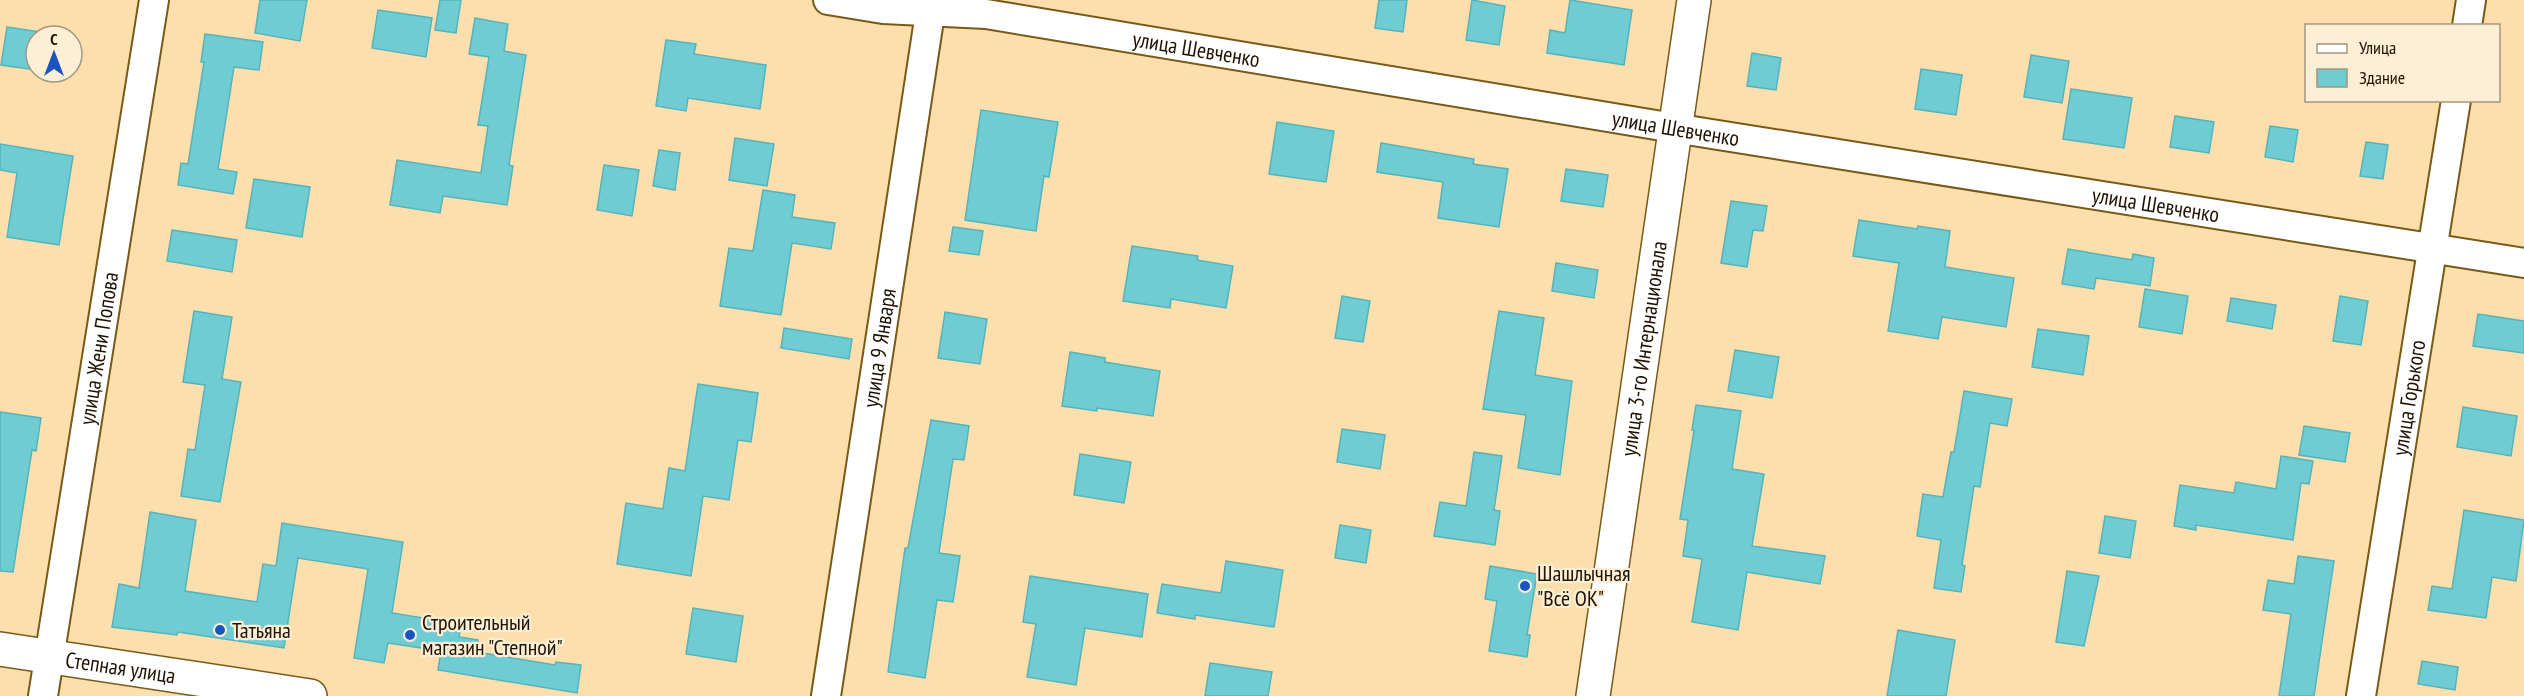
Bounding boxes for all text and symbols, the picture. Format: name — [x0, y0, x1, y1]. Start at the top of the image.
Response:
north arrow — [24, 24, 84, 84]
legend — [2305, 24, 2500, 102]
street label: улица Шевченко — [1131, 25, 1262, 73]
text: С — [50, 29, 58, 49]
text: Улица — [2359, 36, 2396, 59]
text: Здание — [2359, 66, 2405, 89]
street label: улица Шевченко — [1610, 104, 1741, 152]
street label: улица Шевченко — [2090, 181, 2221, 228]
street label: улица 3-го Интернационала — [1614, 239, 1673, 458]
street label: улица Жени Попова — [72, 270, 124, 427]
street label: улица 9 Января — [856, 287, 902, 409]
street label: улица Горького — [2386, 338, 2432, 458]
place label: Шашлычная "Всё ОК" — [1537, 559, 1631, 612]
marker: Шашлычная "Всё ОК" — [1518, 579, 1532, 593]
place label: Строительный магазин "Степной" — [422, 608, 563, 661]
place label: Татьяна — [232, 616, 291, 644]
marker: Татьяна — [213, 623, 227, 637]
marker: Строительный магазин "Степной" — [403, 628, 417, 642]
street label: Степная улица — [64, 645, 178, 689]

